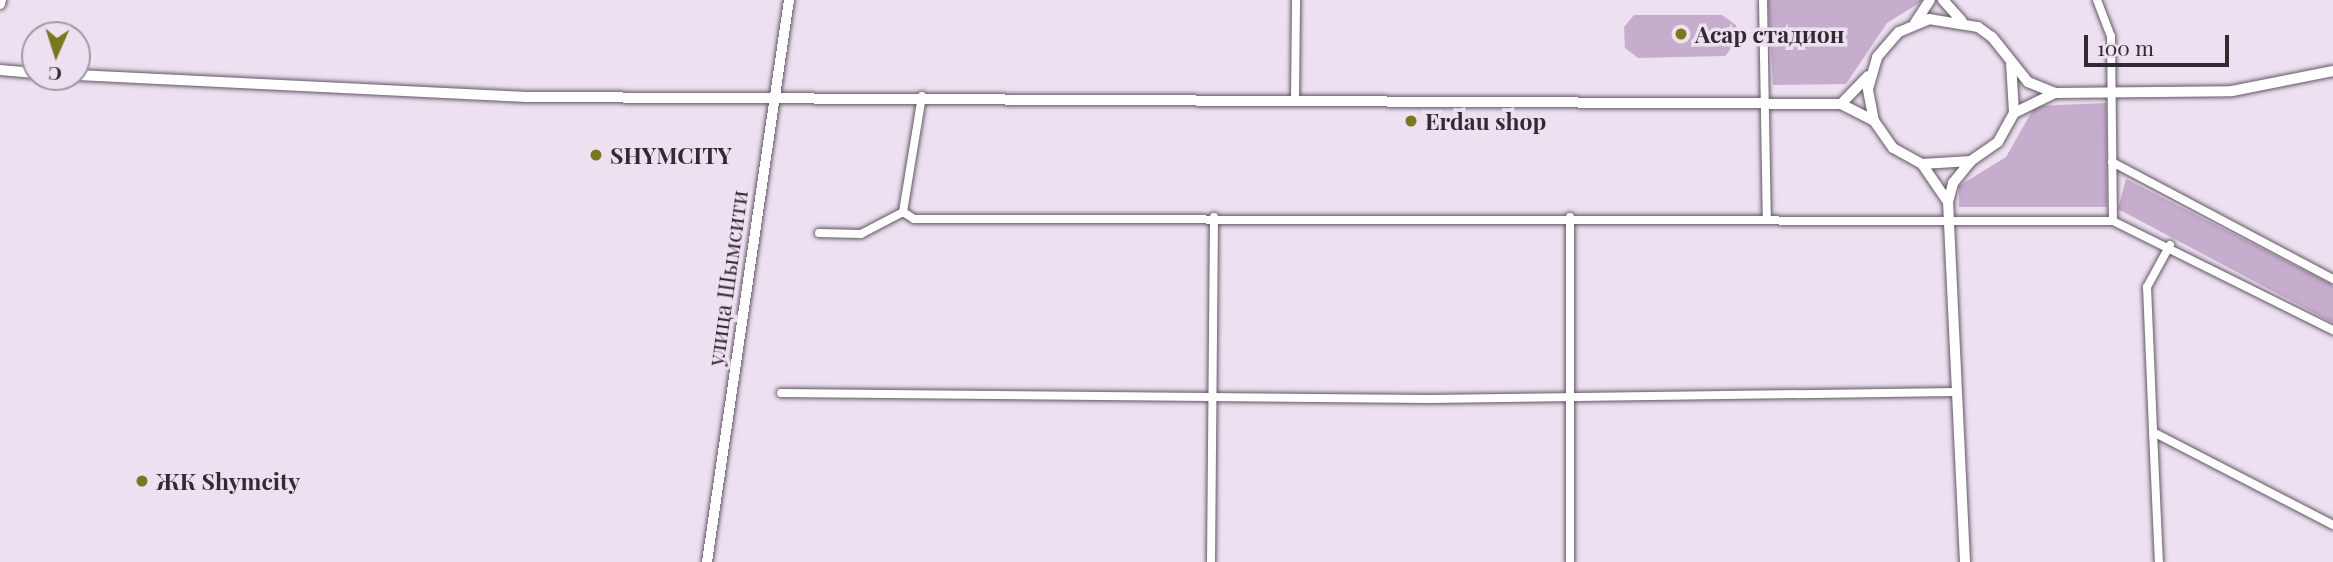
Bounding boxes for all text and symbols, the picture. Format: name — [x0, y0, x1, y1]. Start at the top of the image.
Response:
place label: Асар стадион — [1695, 20, 1844, 48]
north arrow — [21, 21, 91, 91]
scale bar — [2088, 21, 2233, 65]
marker: Асар стадион — [1673, 26, 1689, 42]
text: 100 m — [2097, 33, 2154, 61]
text: С — [48, 62, 62, 88]
place label: Erdau shop — [1425, 107, 1546, 135]
marker: Erdau shop — [1403, 113, 1419, 129]
place label: SHYMCITY — [610, 141, 732, 169]
marker: SHYMCITY — [588, 147, 604, 163]
street label: улица Шымсити — [701, 188, 753, 368]
place label: ЖК Shymcity — [156, 467, 300, 495]
marker: ЖК Shymcity — [134, 473, 150, 489]

